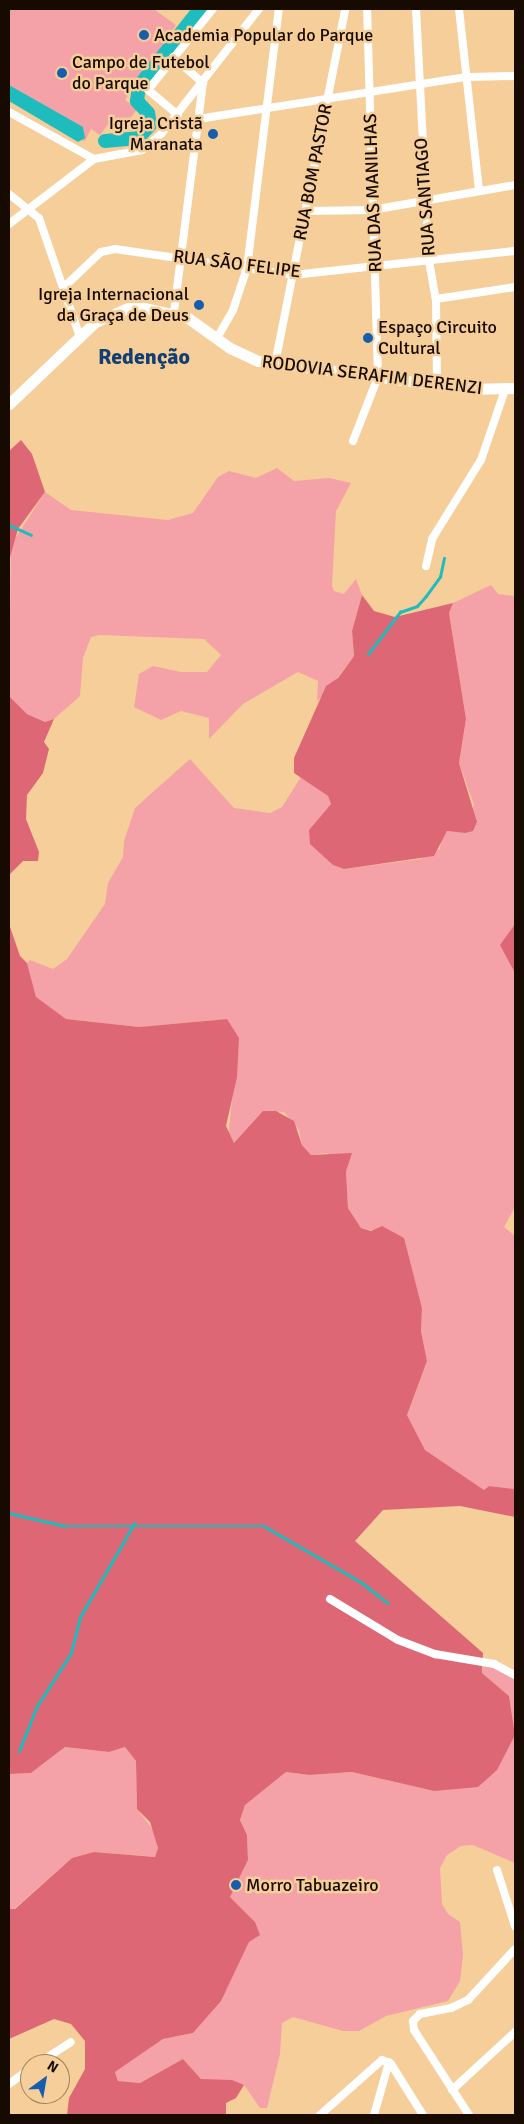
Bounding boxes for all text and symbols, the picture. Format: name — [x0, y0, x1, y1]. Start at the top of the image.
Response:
place label: Academia Popular do Parque — [154, 24, 373, 46]
marker: Academia Popular do Parque — [138, 29, 150, 41]
place label: Campo de Futebol do Parque — [72, 52, 210, 94]
marker: Campo de Futebol do Parque — [56, 67, 68, 79]
street label: RUA BOM PASTOR — [289, 102, 337, 242]
place label: Igreja Cristã Maranata — [109, 113, 203, 156]
street label: RUA DAS MANILHAS — [359, 113, 387, 273]
marker: Igreja Cristã Maranata — [207, 128, 219, 140]
street label: RUA SANTIAGO — [410, 137, 440, 257]
street label: RUA SÃO FELIPE — [172, 245, 302, 283]
place label: Igreja Internacional da Graça de Deus — [38, 284, 189, 326]
marker: Igreja Internacional da Graça de Deus — [193, 299, 205, 311]
place label: Espaço Circuito Cultural — [378, 317, 497, 359]
marker: Espaço Circuito Cultural — [362, 332, 374, 344]
district label: Redenção — [98, 344, 190, 370]
street label: RODOVIA SERAFIM DERENZI — [261, 351, 483, 399]
place label: Morro Tabuazeiro — [246, 1874, 379, 1896]
marker: Morro Tabuazeiro — [230, 1879, 242, 1891]
north arrow — [20, 2054, 70, 2104]
text: N — [44, 2057, 61, 2076]

